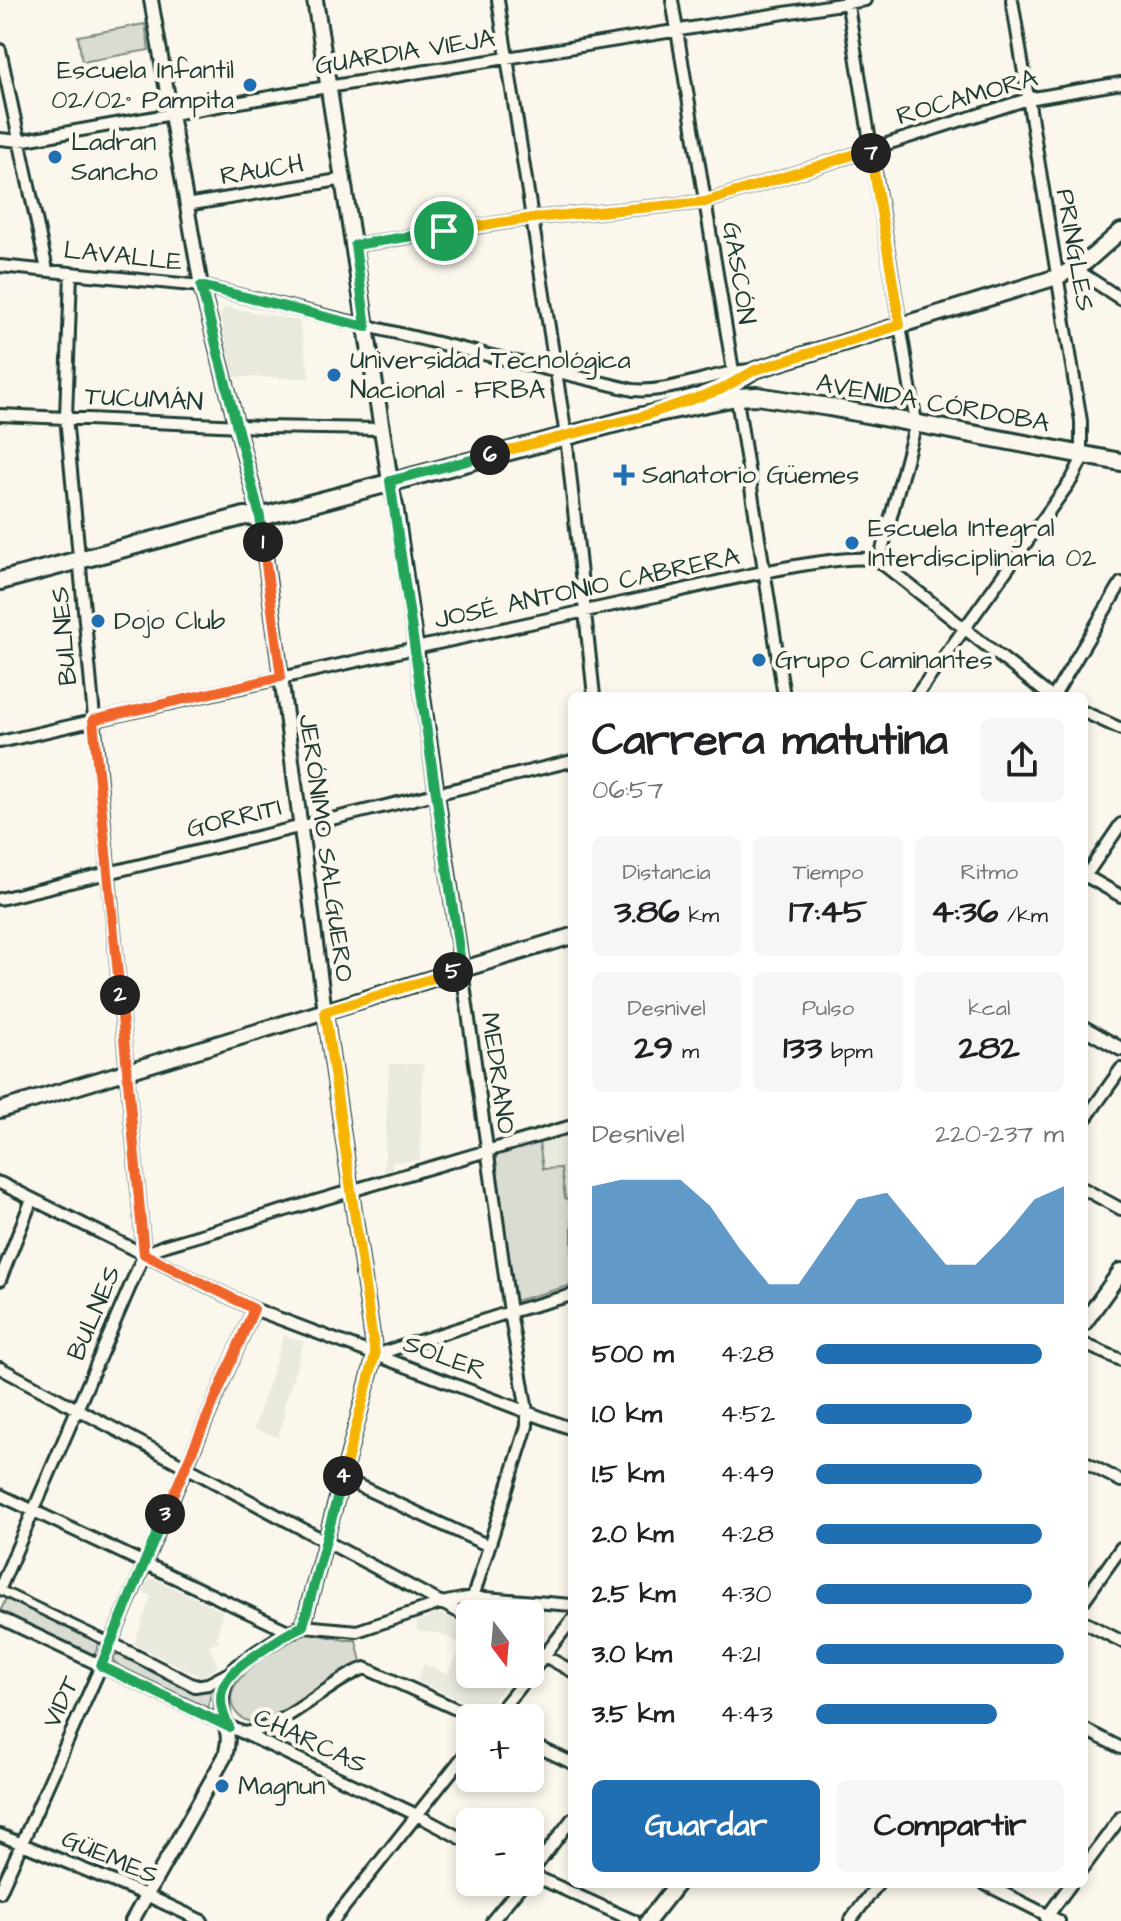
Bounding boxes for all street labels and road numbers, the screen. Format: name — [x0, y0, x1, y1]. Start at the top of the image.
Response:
street label: GUARDIA VIEJA — [312, 20, 498, 84]
street label: ROCAMORA — [892, 60, 1042, 134]
street label: RAUCH — [218, 146, 306, 194]
street label: PRINGLES — [1047, 186, 1103, 314]
street label: GASCÓN — [713, 219, 765, 327]
street label: LAVALLE — [62, 232, 184, 280]
street label: AVENIDA CÓRDOBA — [814, 365, 1053, 441]
street label: TUCUMÁN — [84, 378, 204, 420]
street label: JOSÉ ANTONIO CABRERA — [431, 538, 743, 638]
street label: BULNES — [42, 585, 86, 687]
street label: JERÓNIMO SALGUERO — [289, 712, 363, 984]
street label: GORRITI — [183, 789, 285, 847]
street label: MEDRANO — [472, 1010, 524, 1136]
street label: BULNES — [58, 1260, 130, 1366]
street label: SOLER — [398, 1325, 492, 1389]
street label: VIDT — [34, 1670, 89, 1734]
street label: CHARCAS — [248, 1699, 372, 1783]
street label: GÜEMES — [56, 1821, 164, 1893]

